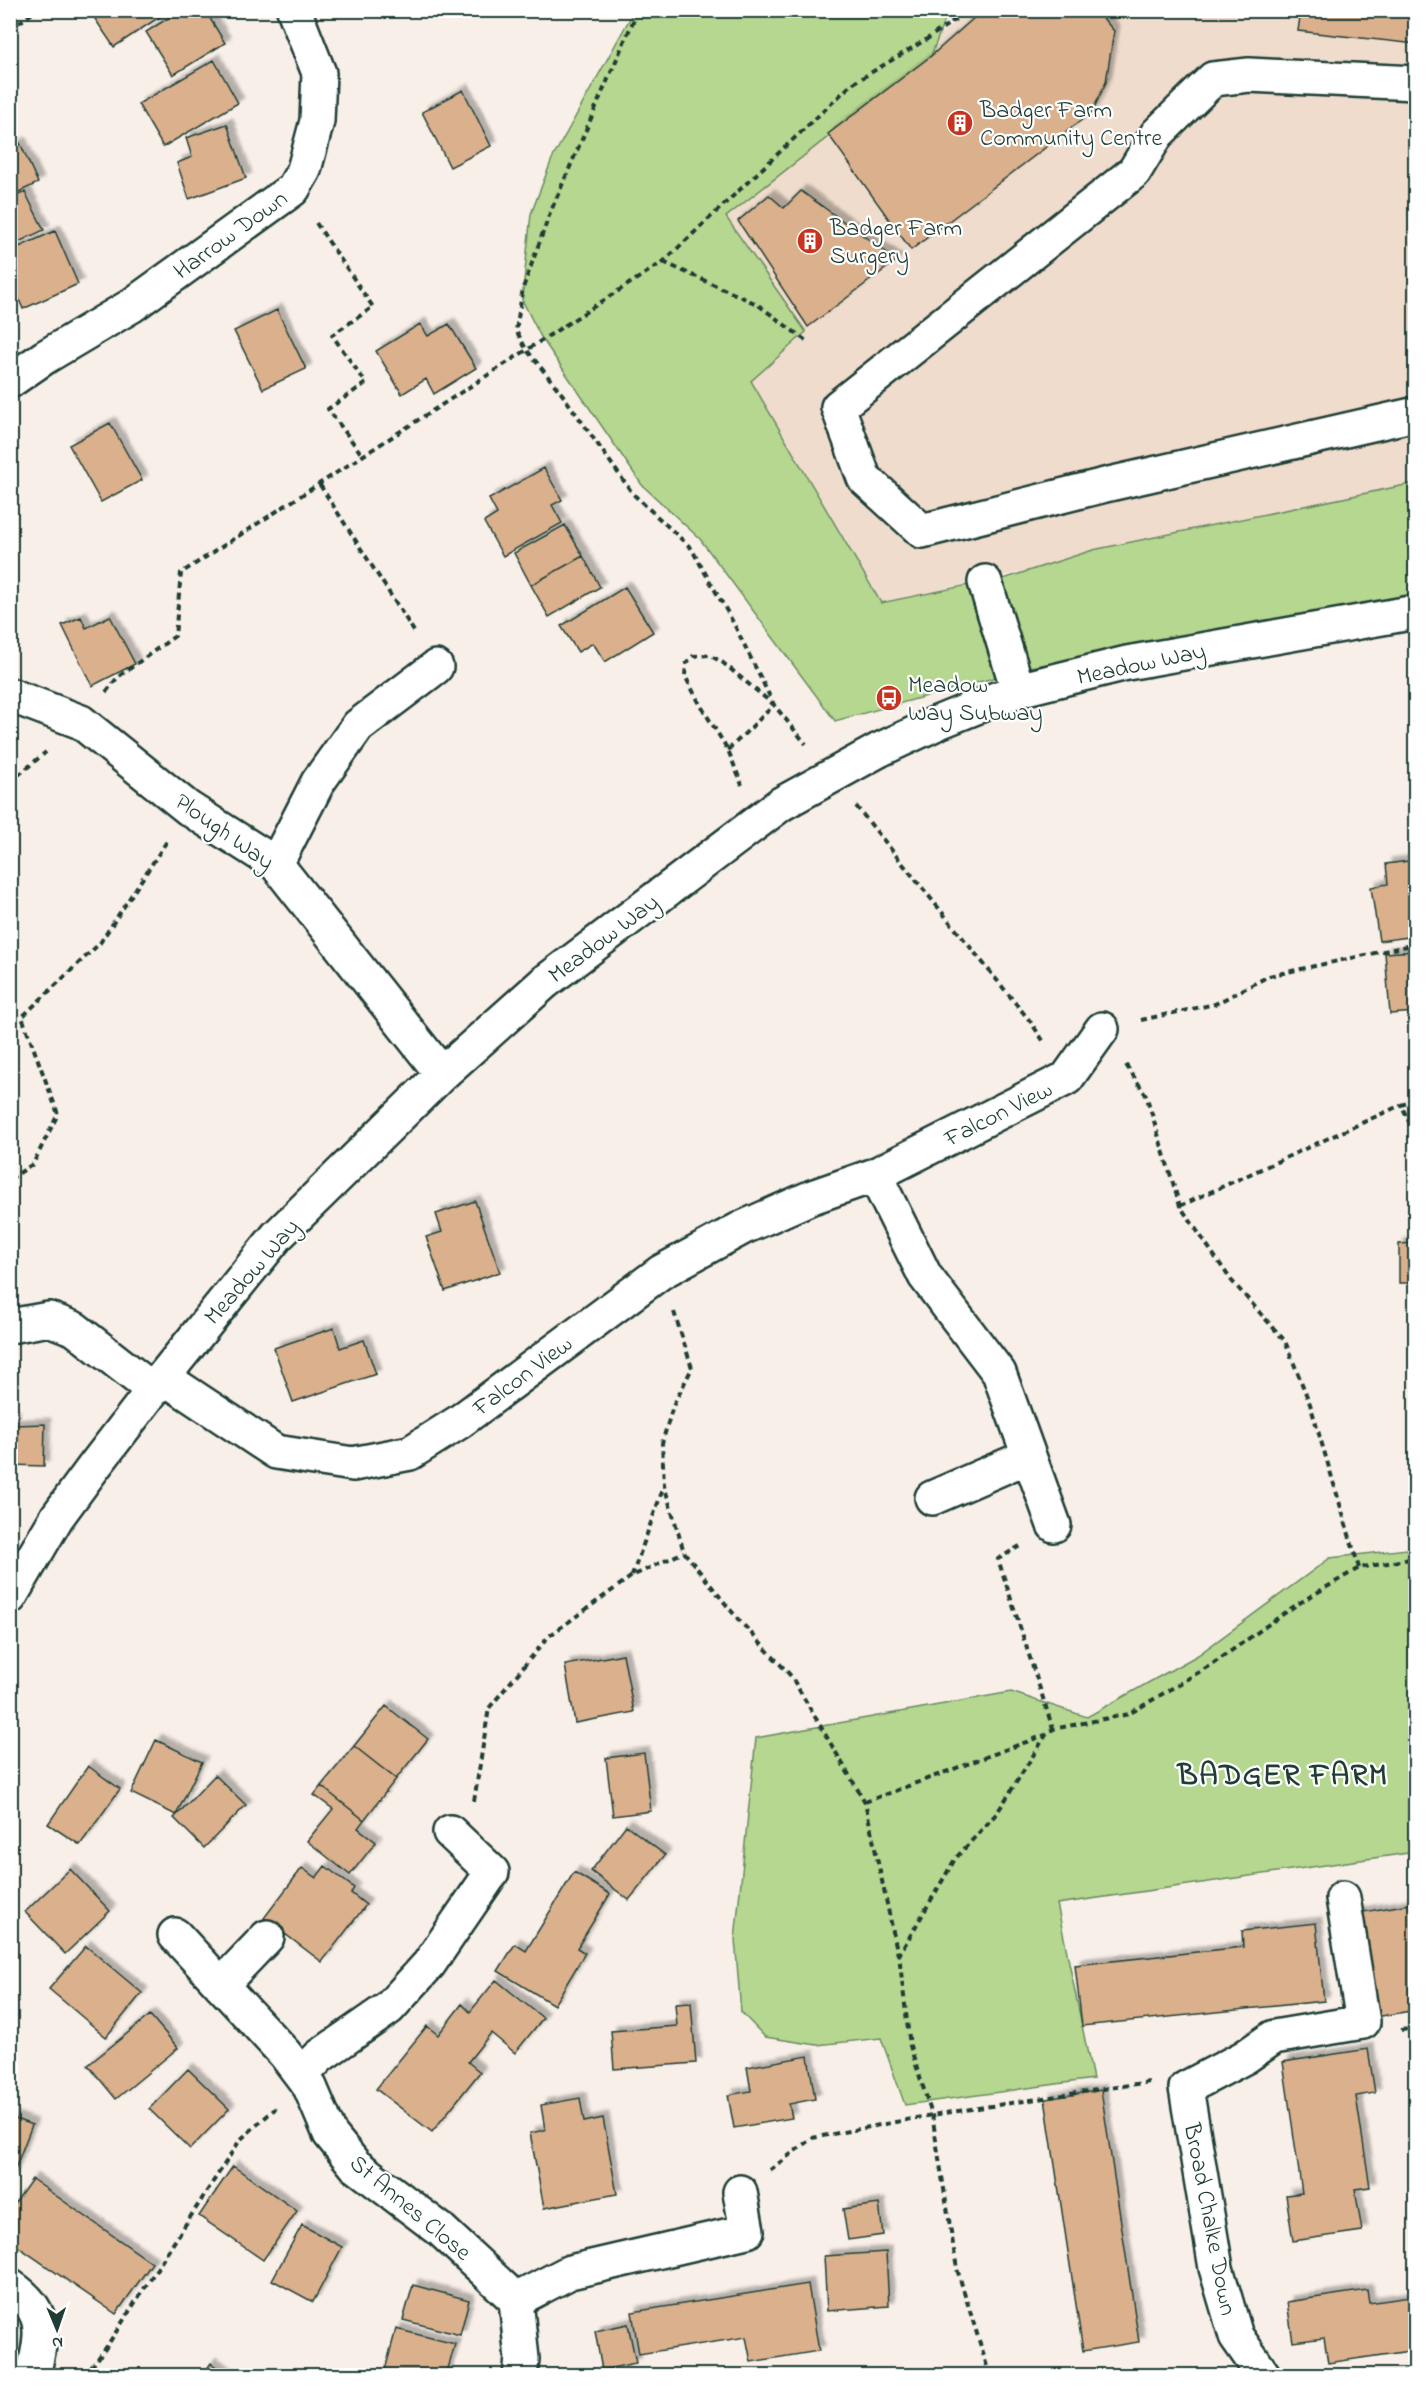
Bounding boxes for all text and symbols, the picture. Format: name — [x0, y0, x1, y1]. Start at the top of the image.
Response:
place label: Badger Farm Community Centre — [979, 94, 1162, 158]
building icon: Badger Farm Community Centre — [945, 108, 975, 138]
street label: Harrow Down — [167, 183, 296, 289]
place label: Badger Farm Surgery — [829, 212, 962, 276]
building icon: Badger Farm Surgery — [795, 226, 825, 256]
street label: Meadow Way — [1074, 635, 1209, 697]
place label: Meadow Way Subway — [908, 669, 1043, 733]
bus stop icon: Meadow Way Subway — [874, 683, 904, 713]
street label: Plough Way — [166, 786, 281, 881]
street label: Meadow Way — [542, 887, 668, 994]
street label: Falcon View — [938, 1073, 1059, 1158]
street label: Meadow Way — [197, 1212, 310, 1334]
street label: Falcon View — [466, 1328, 581, 1427]
district label: BADGER FARM — [1176, 1755, 1389, 1799]
street label: Broad Chalke Down — [1173, 2119, 1244, 2319]
street label: St Annes Close — [341, 2147, 478, 2271]
north arrow — [27, 2299, 87, 2359]
text: N — [51, 2330, 63, 2354]

